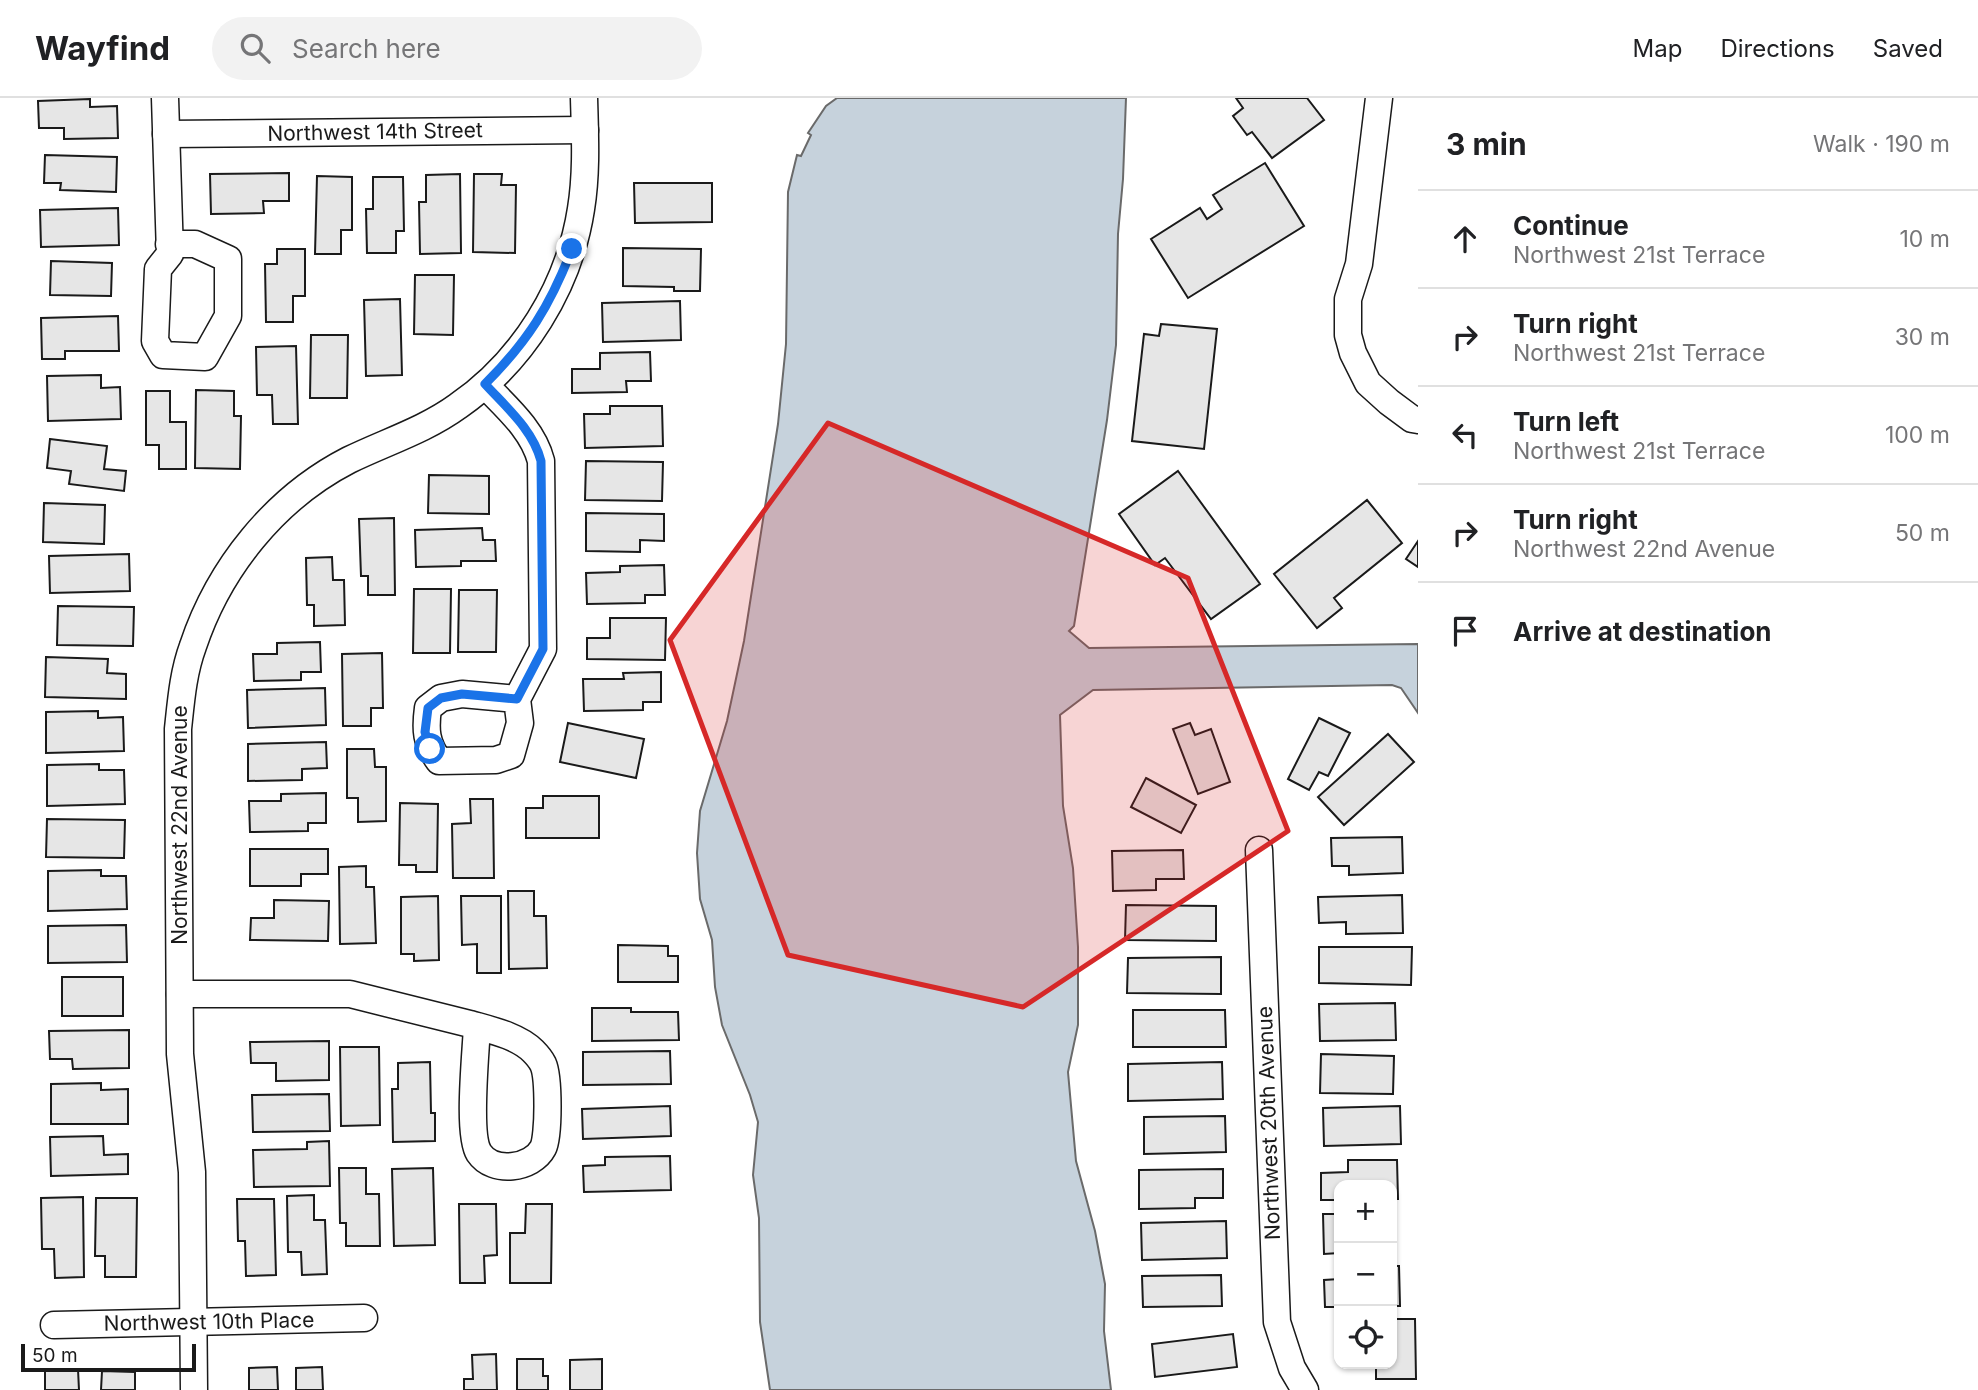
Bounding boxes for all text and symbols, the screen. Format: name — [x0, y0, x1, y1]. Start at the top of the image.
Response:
search box — [212, 17, 702, 80]
text: Wayfind — [35, 28, 170, 68]
icon: search — [236, 29, 274, 67]
text: Search here — [292, 33, 441, 64]
text: Map — [1633, 34, 1682, 63]
text: Directions — [1720, 34, 1835, 63]
text: Saved — [1873, 34, 1943, 63]
street label: Northwest 14th Street — [267, 117, 483, 146]
text: 3 min — [1446, 126, 1527, 162]
text: Walk · 190 m — [1813, 130, 1950, 158]
text: Continue — [1513, 210, 1629, 241]
icon: ahead — [1446, 220, 1484, 258]
text: 10 m — [1900, 225, 1950, 253]
route end — [556, 233, 587, 264]
text: Northwest 21st Terrace — [1513, 241, 1765, 269]
text: Turn right — [1513, 308, 1638, 339]
icon: right — [1446, 318, 1484, 356]
text: 30 m — [1895, 323, 1950, 351]
text: Northwest 21st Terrace — [1513, 339, 1765, 367]
text: Turn left — [1513, 406, 1619, 437]
icon: left — [1446, 416, 1484, 454]
text: 100 m — [1885, 421, 1950, 449]
text: Northwest 21st Terrace — [1513, 437, 1765, 465]
text: Turn right — [1513, 504, 1638, 535]
icon: right — [1446, 514, 1484, 552]
text: 50 m — [1895, 519, 1950, 547]
text: Northwest 22nd Avenue — [1513, 535, 1775, 563]
icon: arrive — [1446, 612, 1484, 650]
text: Arrive at destination — [1513, 616, 1772, 647]
street label: Northwest 22nd Avenue — [167, 705, 192, 945]
route start — [414, 733, 445, 764]
street label: Northwest 20th Avenue — [1252, 1006, 1285, 1240]
map controls — [1334, 1180, 1397, 1369]
button: + — [1334, 1180, 1397, 1243]
button: − — [1334, 1243, 1397, 1306]
button: locate — [1334, 1306, 1397, 1369]
street label: Northwest 10th Place — [103, 1307, 315, 1336]
scale bar — [21, 1341, 196, 1373]
text: 50 m — [32, 1344, 78, 1367]

